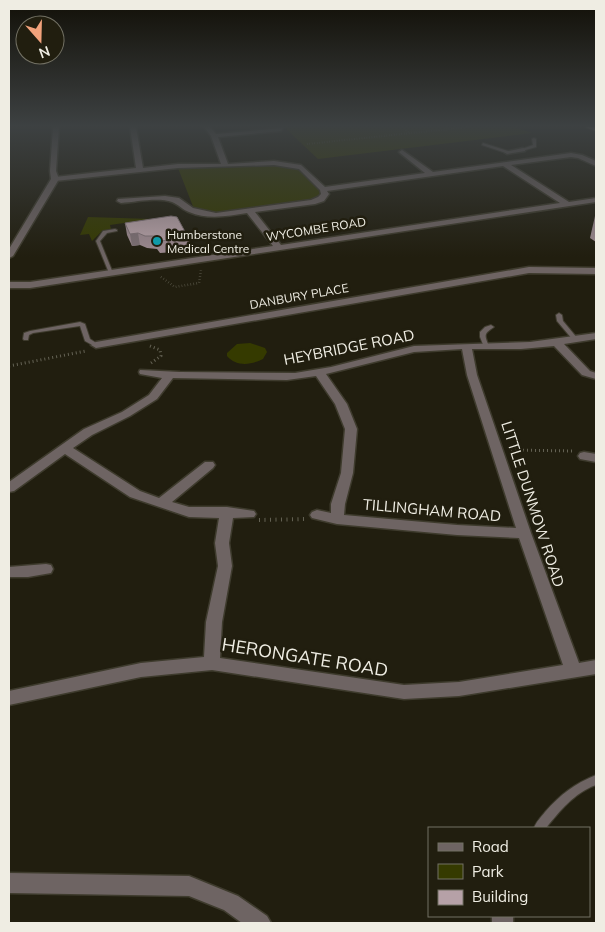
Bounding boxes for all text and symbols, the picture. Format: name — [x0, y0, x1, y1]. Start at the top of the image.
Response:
north arrow — [15, 15, 65, 65]
text: N — [36, 42, 52, 62]
street label: WYCOMBE ROAD — [265, 214, 367, 244]
place label: Humberstone Medical Centre — [167, 227, 249, 256]
marker: Humberstone Medical Centre — [151, 235, 163, 247]
street label: DANBURY PLACE — [248, 280, 350, 312]
street label: HEYBRIDGE ROAD — [282, 325, 416, 369]
street label: LITTLE DUNMOW ROAD — [497, 419, 569, 589]
street label: TILLINGHAM ROAD — [362, 494, 502, 526]
street label: HERONGATE ROAD — [220, 633, 390, 681]
legend — [428, 827, 590, 917]
text: Road — [472, 837, 509, 856]
text: Park — [472, 862, 504, 881]
text: Building — [472, 887, 528, 906]

